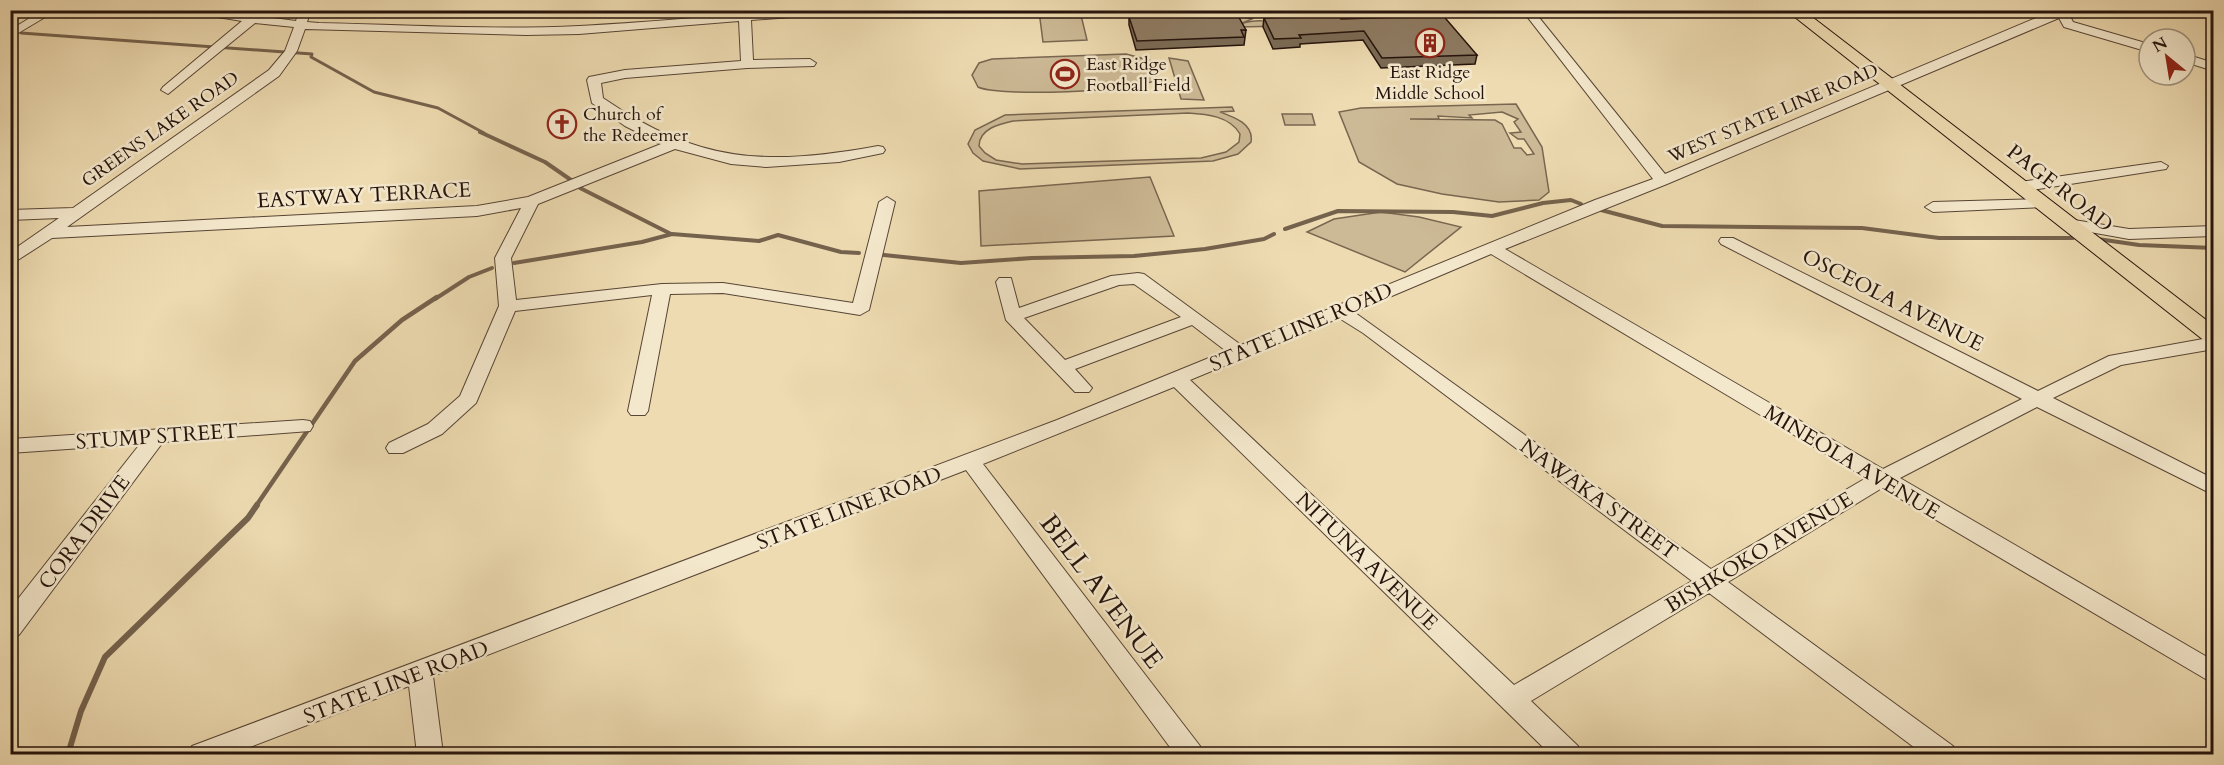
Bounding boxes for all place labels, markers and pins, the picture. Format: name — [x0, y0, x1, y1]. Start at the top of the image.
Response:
building icon: East Ridge Middle School — [1414, 27, 1446, 59]
place label: East Ridge Football Field — [1086, 52, 1191, 98]
sports icon: East Ridge Football Field — [1049, 58, 1081, 90]
place label: East Ridge Middle School — [1375, 60, 1485, 106]
place label: Church of the Redeemer — [583, 102, 689, 148]
church icon: Church of the Redeemer — [546, 108, 578, 140]

